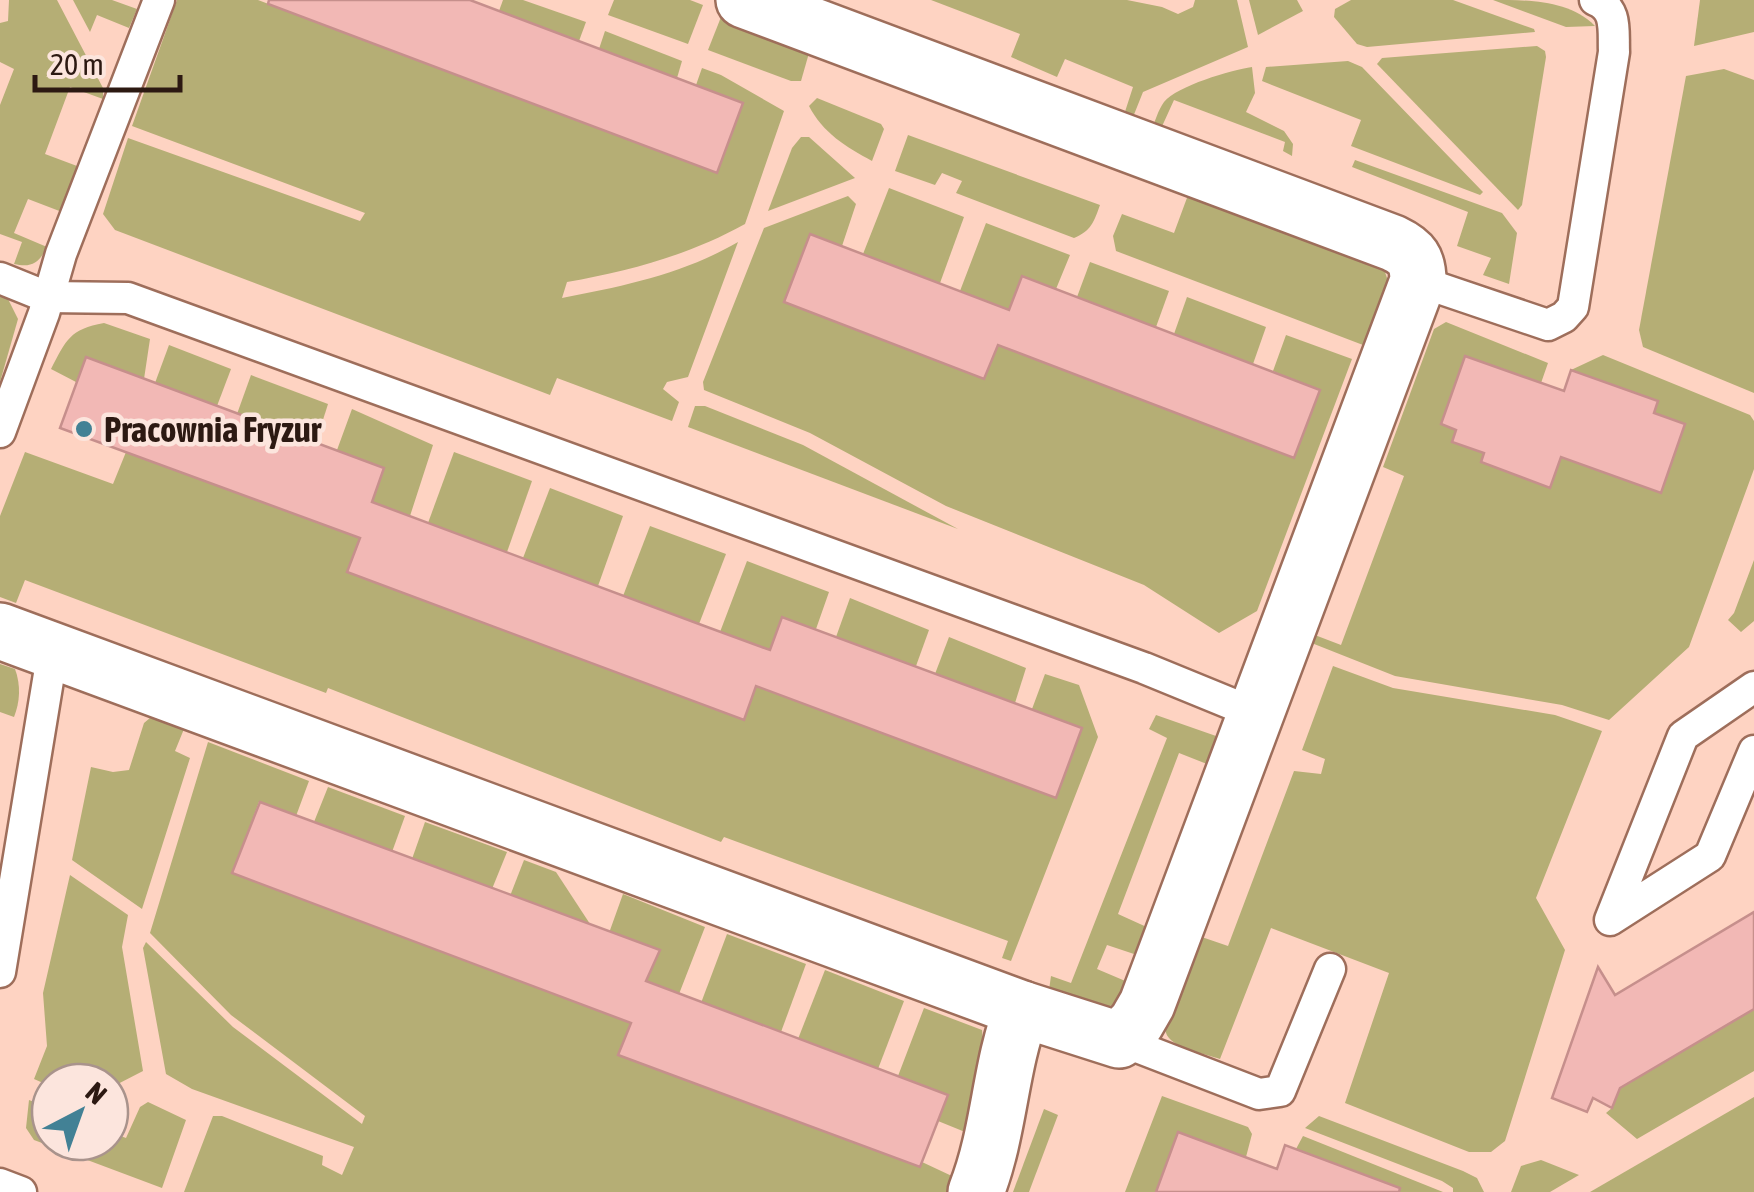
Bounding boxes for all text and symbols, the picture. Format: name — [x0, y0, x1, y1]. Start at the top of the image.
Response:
scale bar — [35, 30, 180, 92]
text: 20 m — [50, 47, 104, 81]
place label: Pracownia Fryzur — [104, 409, 322, 449]
marker: Pracownia Fryzur — [73, 418, 95, 440]
north arrow — [30, 1062, 130, 1162]
text: N — [80, 1076, 113, 1111]

